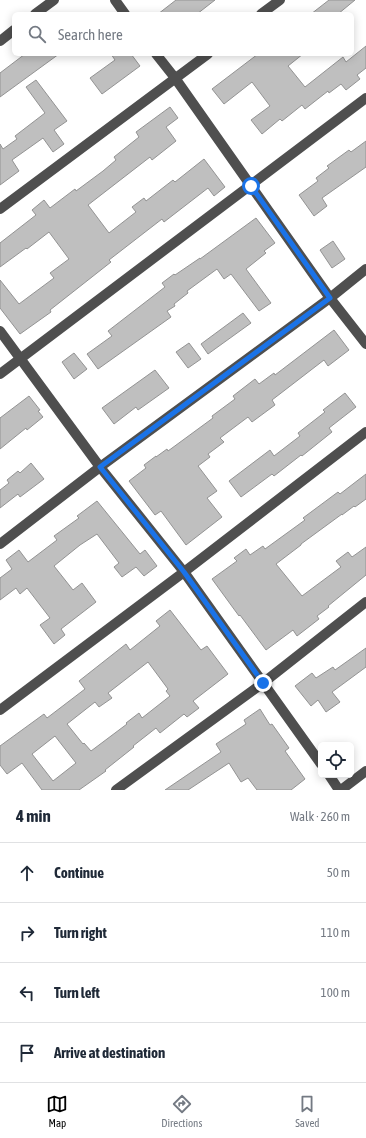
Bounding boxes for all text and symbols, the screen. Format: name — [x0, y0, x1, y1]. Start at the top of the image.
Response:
search box — [12, 12, 354, 56]
icon: search — [26, 23, 48, 45]
text: Search here — [58, 26, 123, 43]
route start — [242, 177, 260, 195]
route end — [254, 674, 272, 692]
map controls — [318, 742, 354, 778]
button: locate — [318, 742, 354, 778]
text: 4 min — [16, 806, 51, 826]
text: Walk · 260 m — [290, 809, 350, 824]
icon: ahead — [16, 862, 38, 884]
text: Continue — [54, 864, 104, 881]
text: 50 m — [327, 865, 350, 880]
icon: right — [16, 922, 38, 944]
text: Turn right — [54, 924, 107, 941]
text: 110 m — [321, 925, 350, 940]
icon: left — [16, 982, 38, 1004]
text: Turn left — [54, 984, 100, 1001]
text: 100 m — [321, 985, 350, 1000]
icon: arrive — [16, 1042, 38, 1064]
text: Arrive at destination — [54, 1044, 165, 1061]
tab: Map — [46, 1093, 68, 1129]
tab: Directions — [161, 1093, 202, 1129]
tab: Saved — [295, 1093, 320, 1129]

